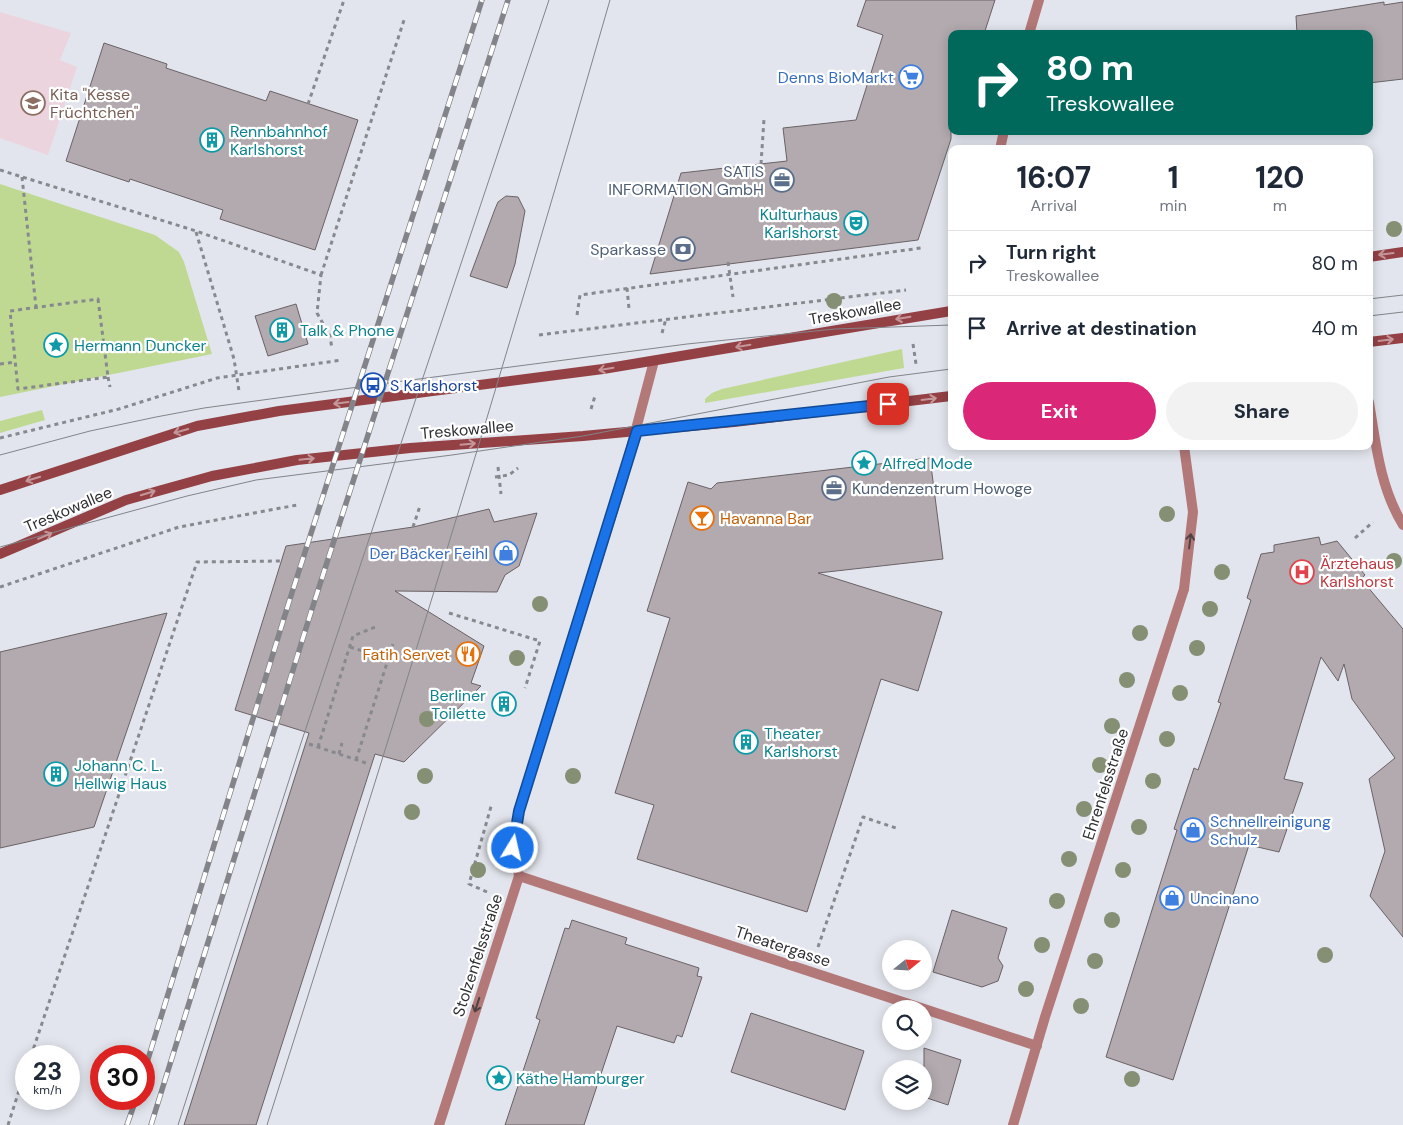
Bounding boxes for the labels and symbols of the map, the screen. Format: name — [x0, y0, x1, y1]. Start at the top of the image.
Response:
supermarket icon: Denns BioMarkt — [898, 64, 924, 90]
place label: Denns BioMarkt — [778, 67, 894, 88]
place label: Kita "Kesse Früchtchen" — [50, 84, 139, 123]
school or university icon: Kita "Kesse Früchtchen" — [20, 90, 46, 116]
place label: Rennbahnhof Karlshorst — [230, 121, 328, 160]
building icon: Rennbahnhof Karlshorst — [199, 127, 225, 153]
place label: SATIS INFORMATION GmbH — [608, 161, 764, 200]
office icon: SATIS INFORMATION GmbH — [769, 167, 795, 193]
place label: Kulturhaus Karlshorst — [760, 204, 838, 243]
theatre icon: Kulturhaus Karlshorst — [843, 210, 869, 236]
bank icon: Sparkasse — [670, 236, 696, 262]
place label: Sparkasse — [590, 239, 666, 260]
one-way arrow — [1378, 249, 1394, 259]
street label: Treskowallee — [807, 293, 903, 330]
one-way arrow — [895, 313, 911, 323]
building icon: Talk & Phone — [269, 317, 295, 343]
place label: Talk & Phone — [300, 320, 395, 341]
place icon: Hermann Duncker — [43, 332, 69, 358]
place label: Hermann Duncker — [74, 335, 207, 356]
one-way arrow — [1378, 335, 1394, 345]
one-way arrow — [735, 341, 751, 351]
one-way arrow — [599, 364, 615, 374]
bus stop icon: S Karlshorst — [360, 372, 386, 398]
place label: S Karlshorst — [390, 375, 477, 396]
pin — [867, 383, 909, 425]
one-way arrow — [920, 394, 936, 404]
one-way arrow — [333, 398, 349, 408]
street label: Treskowallee — [420, 415, 514, 444]
one-way arrow — [174, 426, 190, 436]
one-way arrow — [460, 439, 476, 448]
place icon: Alfred Mode — [851, 450, 877, 476]
place label: Alfred Mode — [882, 453, 973, 474]
one-way arrow — [298, 454, 314, 464]
one-way arrow — [26, 475, 42, 485]
office icon: Kundenzentrum Howoge — [821, 475, 847, 501]
place label: Kundenzentrum Howoge — [852, 478, 1032, 499]
street label: Treskowallee — [21, 482, 115, 537]
one-way arrow — [140, 488, 156, 498]
bar icon: Havanna Bar — [689, 505, 715, 531]
place label: Havanna Bar — [720, 508, 812, 529]
one-way arrow — [37, 530, 52, 540]
one-way arrow — [1185, 533, 1195, 549]
shop icon: Der Bäcker Feihl — [493, 540, 519, 566]
place label: Der Bäcker Feihl — [370, 543, 488, 564]
place label: Ärztehaus Karlshorst — [1320, 553, 1394, 592]
hospital icon: Ärztehaus Karlshorst — [1289, 559, 1315, 585]
restaurant icon: Fatih Servet — [455, 641, 481, 667]
place label: Fatih Servet — [363, 644, 450, 665]
place label: Berliner Toilette — [430, 685, 486, 724]
building icon: Berliner Toilette — [491, 691, 517, 717]
place label: Theater Karlshorst — [764, 723, 838, 762]
street label: Ehrenfelsstraße — [1078, 726, 1133, 843]
building icon: Theater Karlshorst — [733, 729, 759, 755]
place label: Johann C. L. Hellwig Haus — [74, 755, 167, 794]
building icon: Johann C. L. Hellwig Haus — [43, 761, 69, 787]
place label: Schnellreinigung Schulz — [1210, 811, 1331, 850]
shop icon: Schnellreinigung Schulz — [1180, 817, 1206, 843]
position arrow — [486, 821, 538, 873]
shop icon: Uncinano — [1159, 885, 1185, 911]
place label: Uncinano — [1190, 888, 1259, 909]
street label: Stolzenfelsstraße — [448, 891, 507, 1019]
street label: Theatergasse — [732, 921, 833, 972]
north arrow — [882, 940, 932, 990]
one-way arrow — [471, 997, 481, 1013]
speed limit sign: 30 — [90, 1045, 155, 1110]
place icon: Käthe Hamburger — [486, 1065, 512, 1091]
place label: Käthe Hamburger — [516, 1068, 645, 1089]

